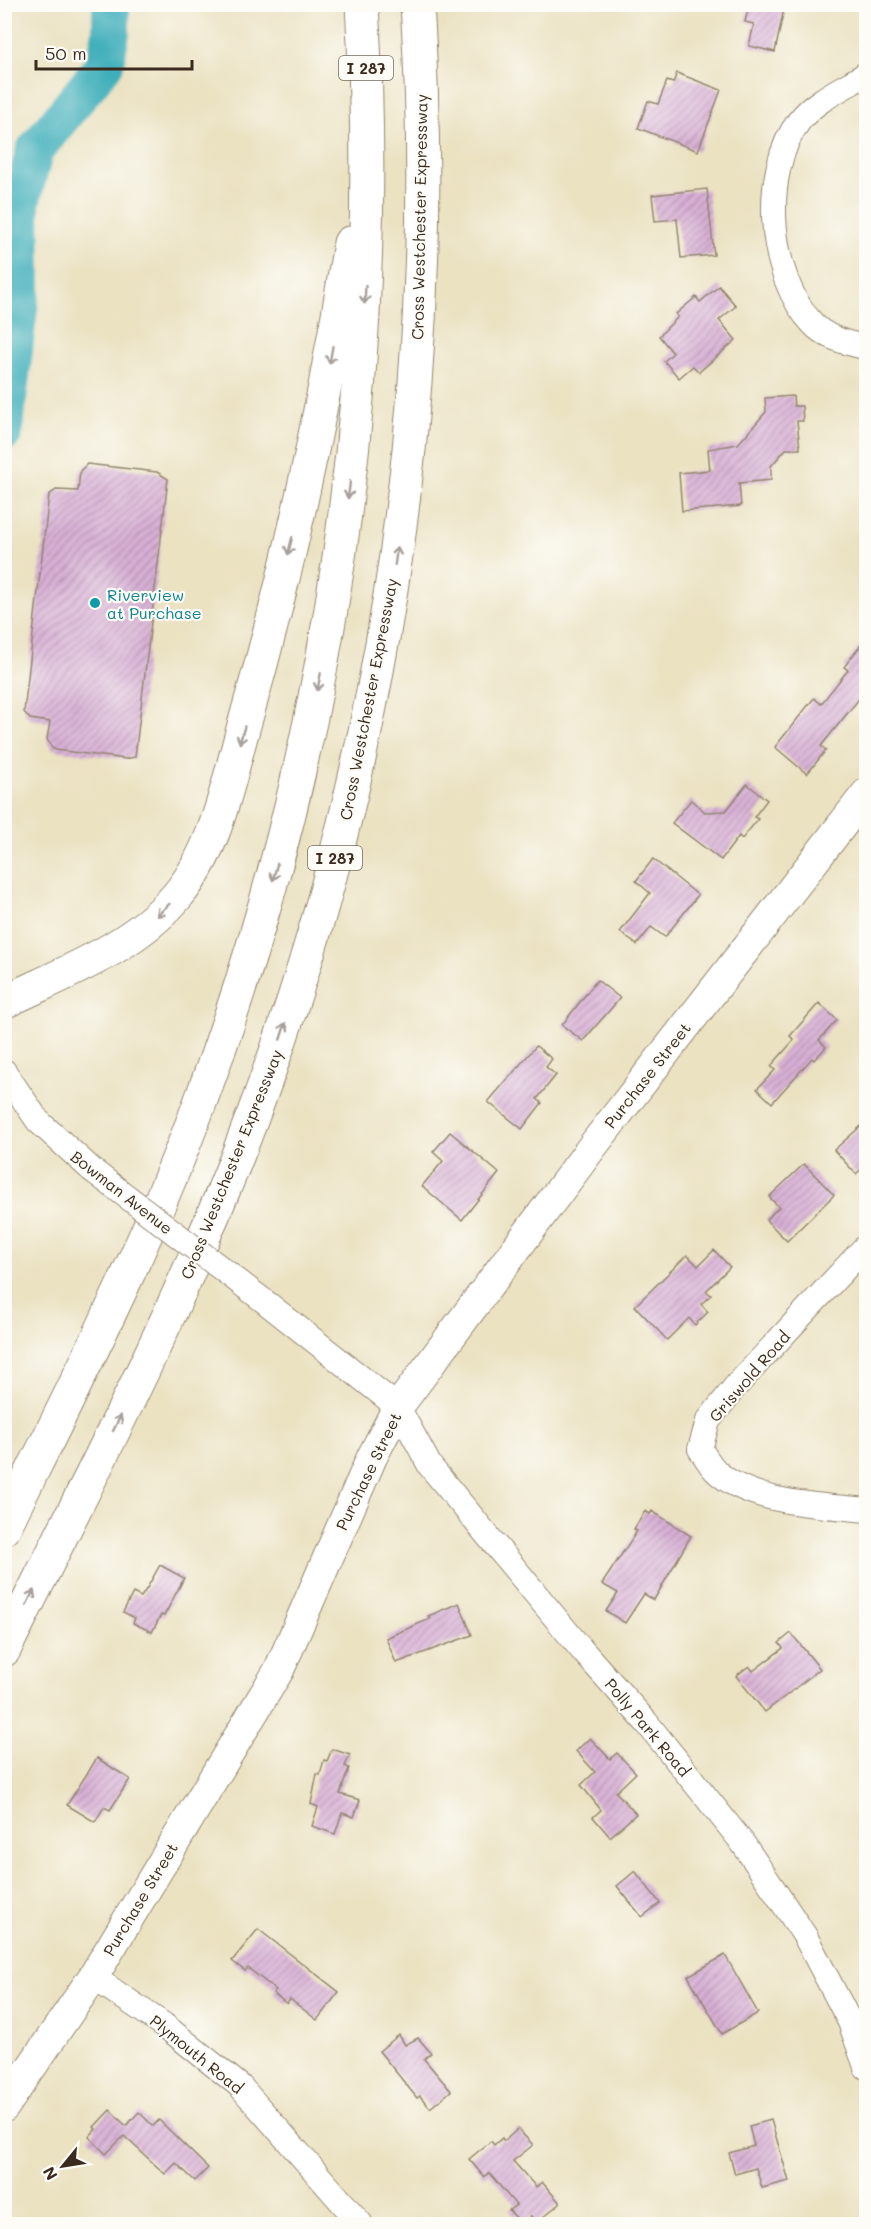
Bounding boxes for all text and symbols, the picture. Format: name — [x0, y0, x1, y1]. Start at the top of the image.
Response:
scale bar — [36, 33, 192, 71]
text: 50 m — [45, 41, 87, 65]
road number: I 287 — [339, 56, 393, 80]
street label: Cross Westchester Expressway — [406, 94, 432, 340]
one-way arrow — [360, 285, 371, 305]
one-way arrow — [325, 345, 336, 365]
one-way arrow — [344, 479, 355, 499]
one-way arrow — [283, 536, 295, 555]
one-way arrow — [390, 547, 401, 566]
street label: Cross Westchester Expressway — [334, 576, 402, 822]
place label: Riverview at Purchase — [107, 584, 202, 623]
marker: Riverview at Purchase — [88, 596, 102, 610]
one-way arrow — [313, 672, 324, 691]
one-way arrow — [236, 725, 247, 744]
road number: I 287 — [308, 846, 362, 870]
one-way arrow — [269, 862, 280, 881]
one-way arrow — [156, 903, 171, 918]
street label: Purchase Street — [599, 1018, 695, 1132]
one-way arrow — [279, 1022, 290, 1041]
street label: Cross Westchester Expressway — [175, 1046, 287, 1282]
street label: Bowman Avenue — [67, 1146, 177, 1238]
street label: Griswold Road — [704, 1326, 794, 1426]
street label: Purchase Street — [330, 1409, 406, 1533]
one-way arrow — [112, 1414, 123, 1432]
one-way arrow — [25, 1589, 37, 1607]
street label: Polly Park Road — [601, 1674, 695, 1780]
street label: Purchase Street — [98, 1838, 182, 1960]
street label: Plymouth Road — [146, 2010, 248, 2098]
north arrow — [33, 2136, 93, 2196]
text: N — [37, 2163, 62, 2184]

